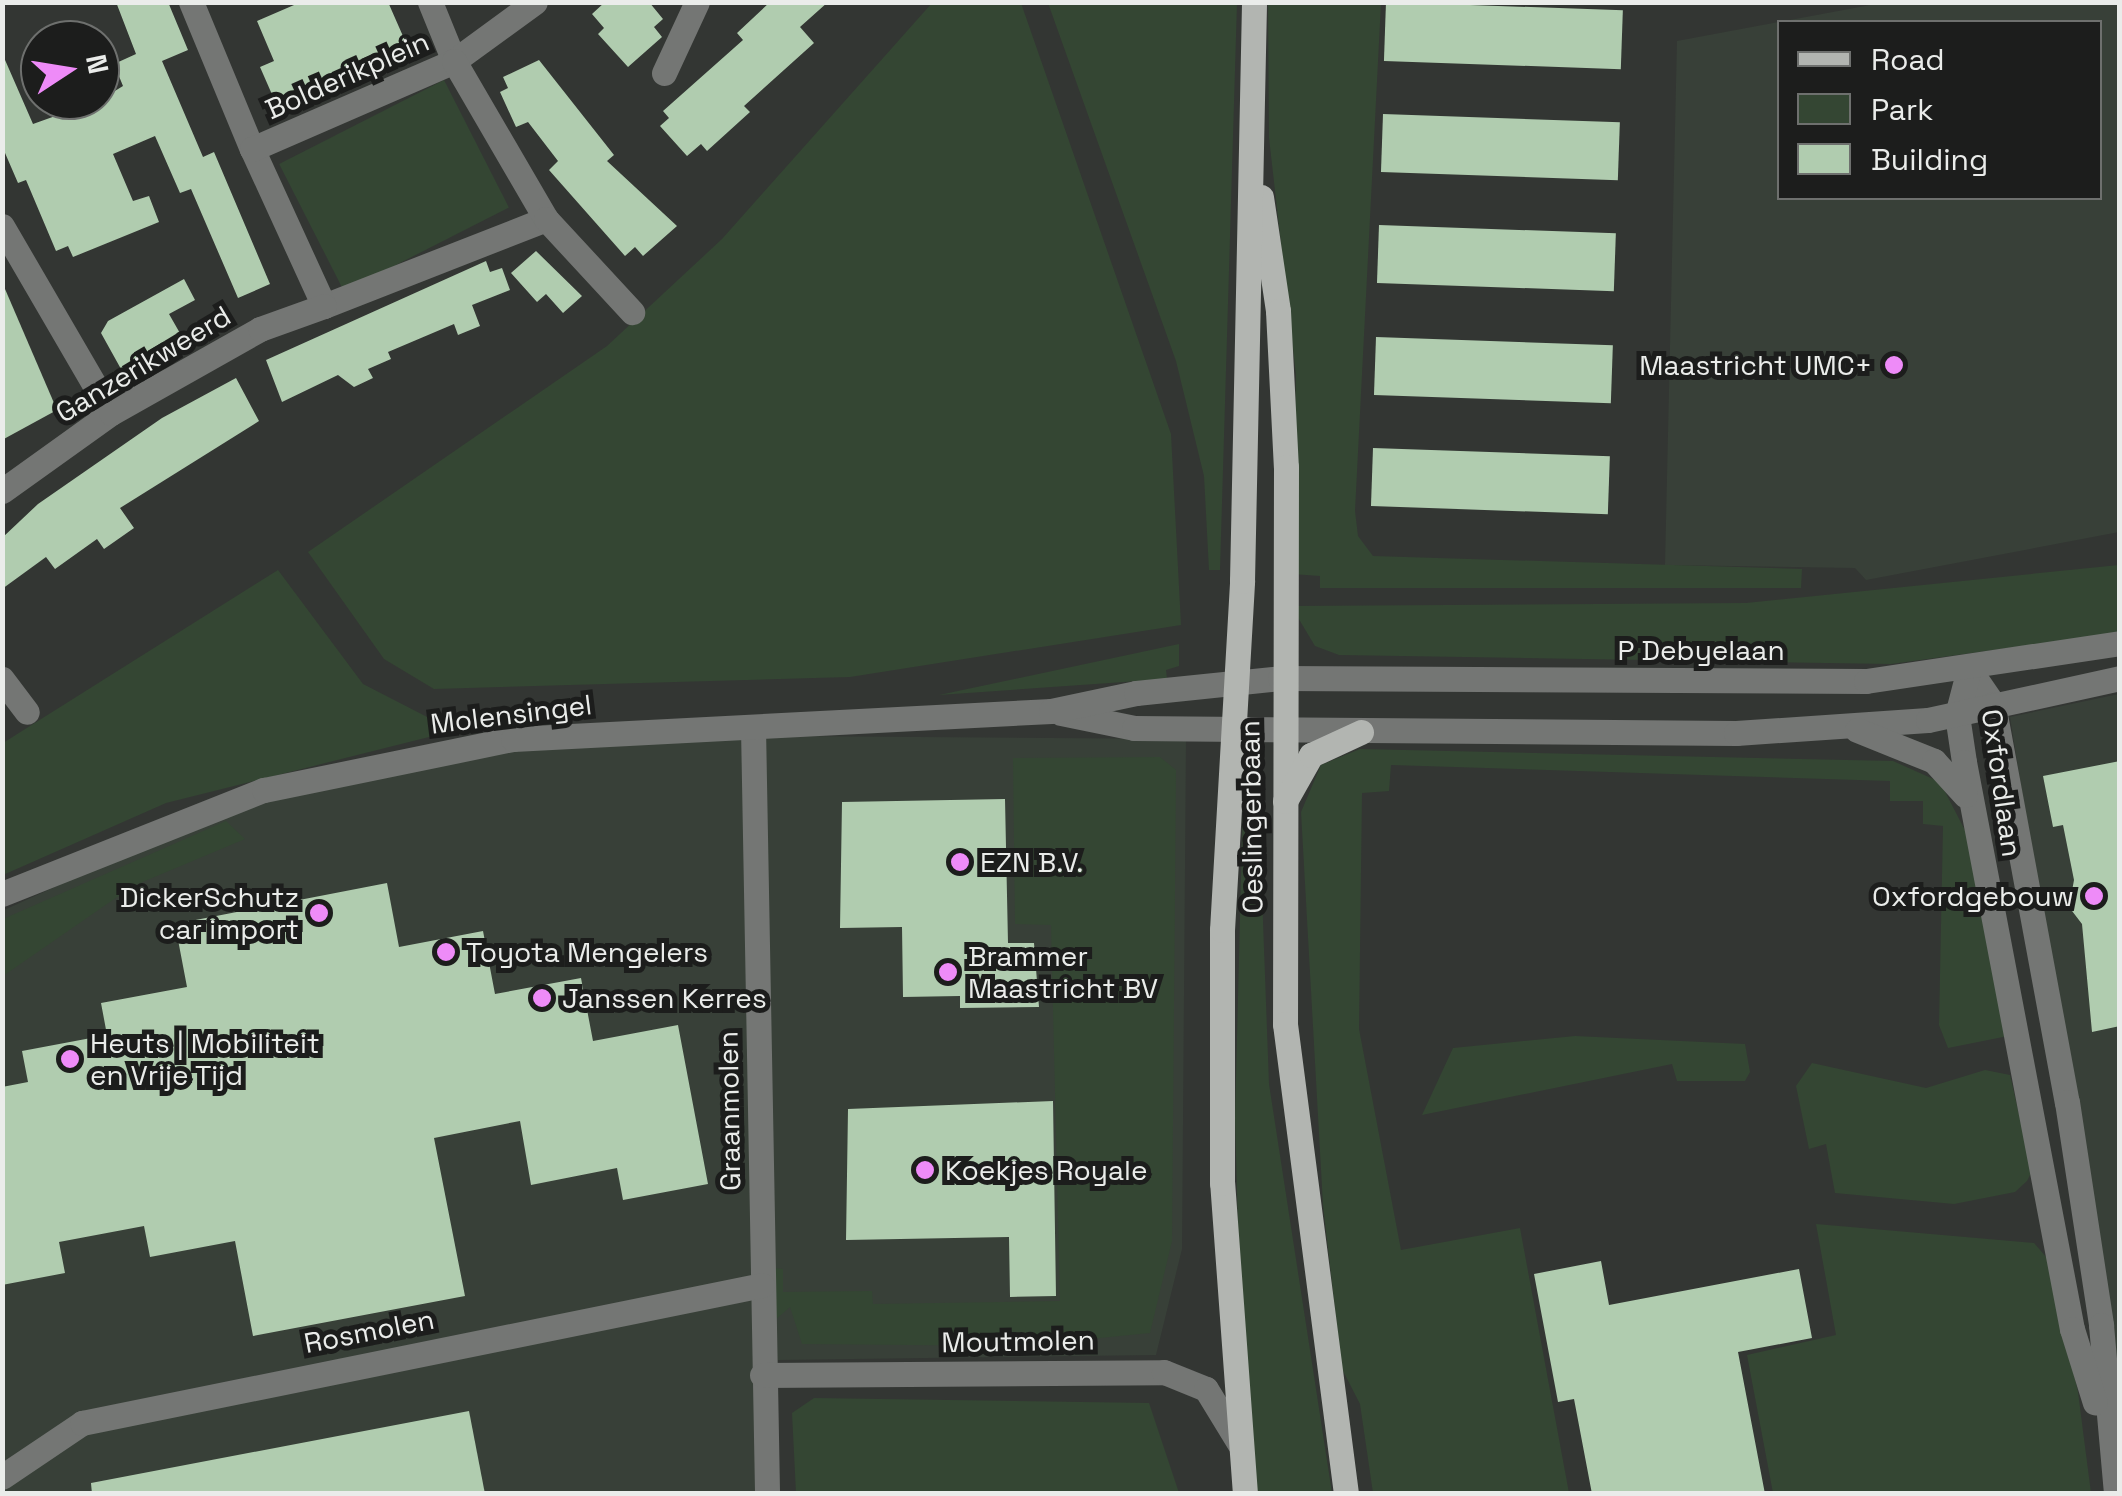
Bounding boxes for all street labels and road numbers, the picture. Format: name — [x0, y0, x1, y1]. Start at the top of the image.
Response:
street label: Bolderikplein — [260, 24, 434, 126]
street label: Ganzerikweerd — [49, 299, 237, 429]
street label: P Debyelaan — [1617, 633, 1785, 667]
street label: Molensingel — [428, 687, 594, 741]
street label: Oxfordlaan — [1975, 707, 2029, 859]
street label: Oeslingerbaan — [1233, 720, 1269, 914]
street label: Graanmolen — [711, 1031, 747, 1191]
street label: Rosmolen — [301, 1302, 437, 1360]
street label: Moutmolen — [941, 1323, 1095, 1359]

